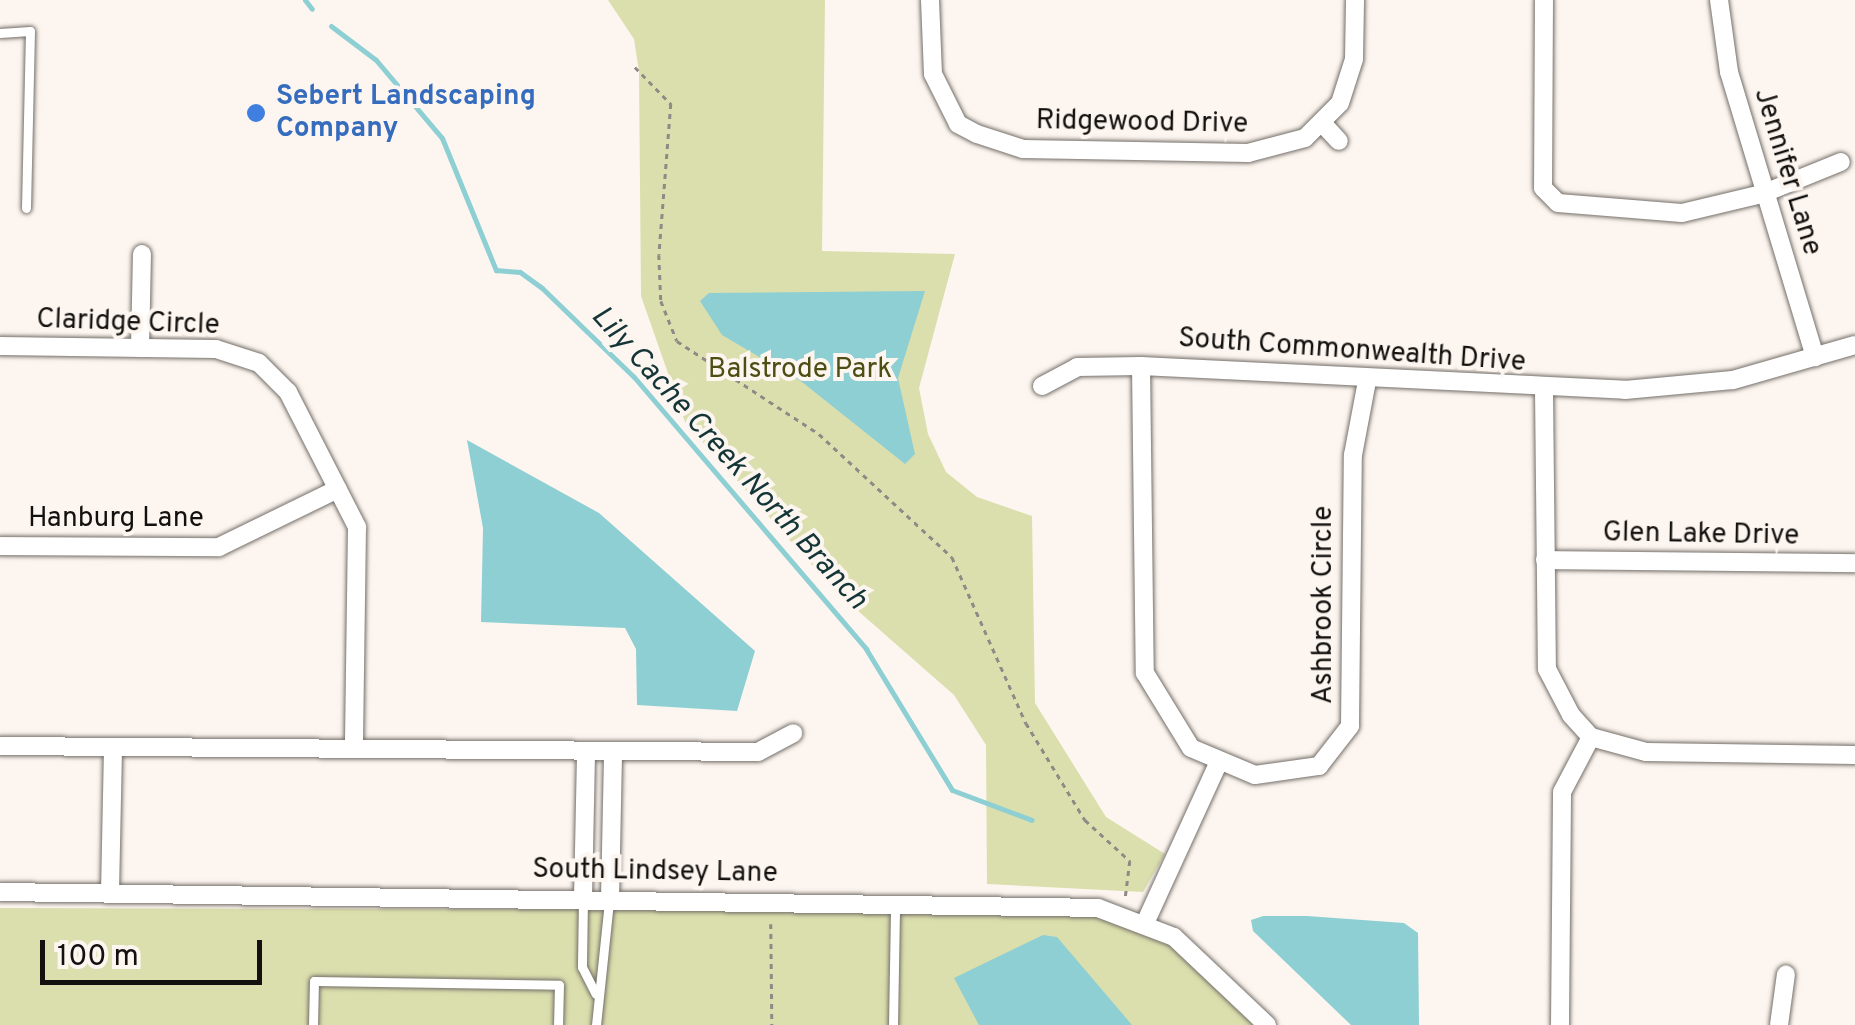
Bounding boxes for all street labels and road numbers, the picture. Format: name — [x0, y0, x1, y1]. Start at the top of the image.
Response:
street label: Jennifer Lane — [1746, 84, 1828, 260]
street label: Ridgewood Drive — [1036, 104, 1248, 142]
street label: Claridge Circle — [36, 303, 220, 343]
street label: South Commonwealth Drive — [1177, 322, 1527, 380]
street label: Hanburg Lane — [28, 502, 204, 536]
street label: Ashbrook Circle — [1307, 506, 1341, 704]
street label: Glen Lake Drive — [1602, 516, 1800, 554]
street label: South Lindsey Lane — [532, 853, 778, 891]

